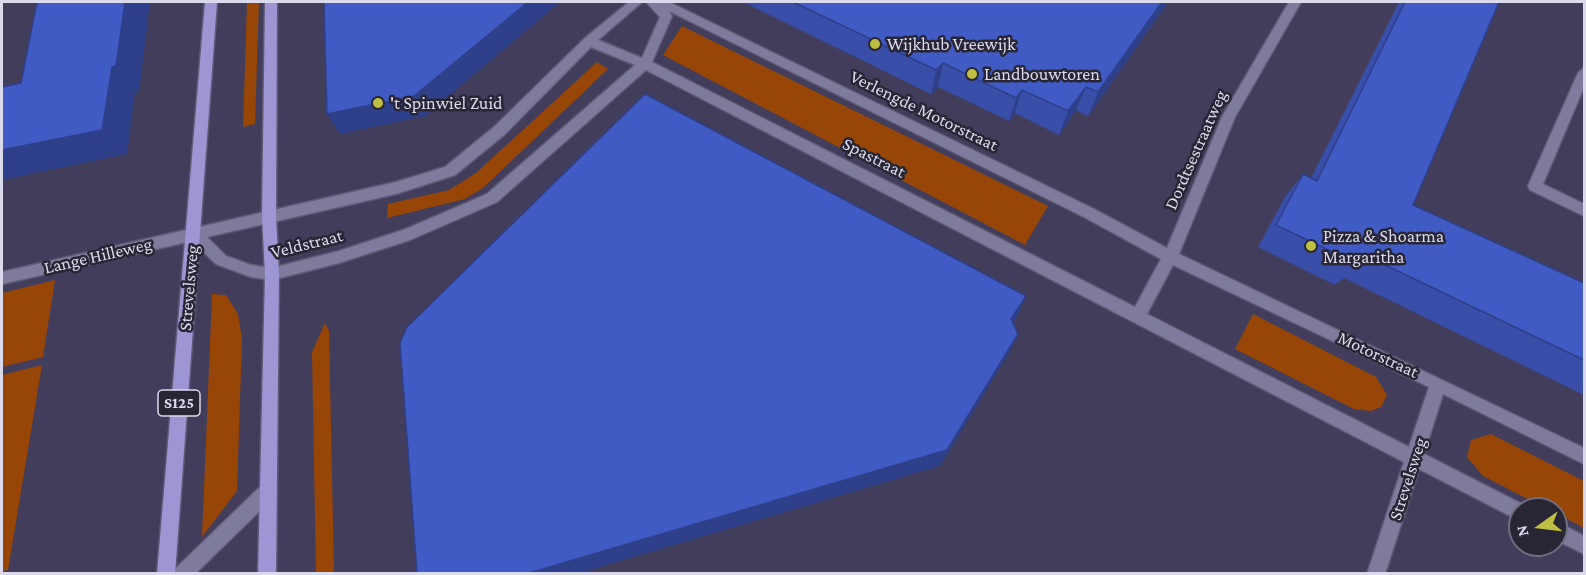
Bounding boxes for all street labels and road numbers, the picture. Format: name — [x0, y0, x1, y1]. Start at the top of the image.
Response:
street label: Verlengde Motorstraat — [846, 66, 1002, 156]
street label: Dordtsestraatweg — [1160, 87, 1232, 213]
street label: Spastraat — [839, 133, 909, 183]
street label: Veldstraat — [269, 225, 345, 263]
street label: Lange Hilleweg — [42, 233, 154, 279]
street label: Strevelsweg — [175, 244, 203, 332]
street label: Motorstraat — [1334, 327, 1422, 383]
road number: S125 — [158, 390, 200, 416]
street label: Strevelsweg — [1384, 435, 1432, 523]

